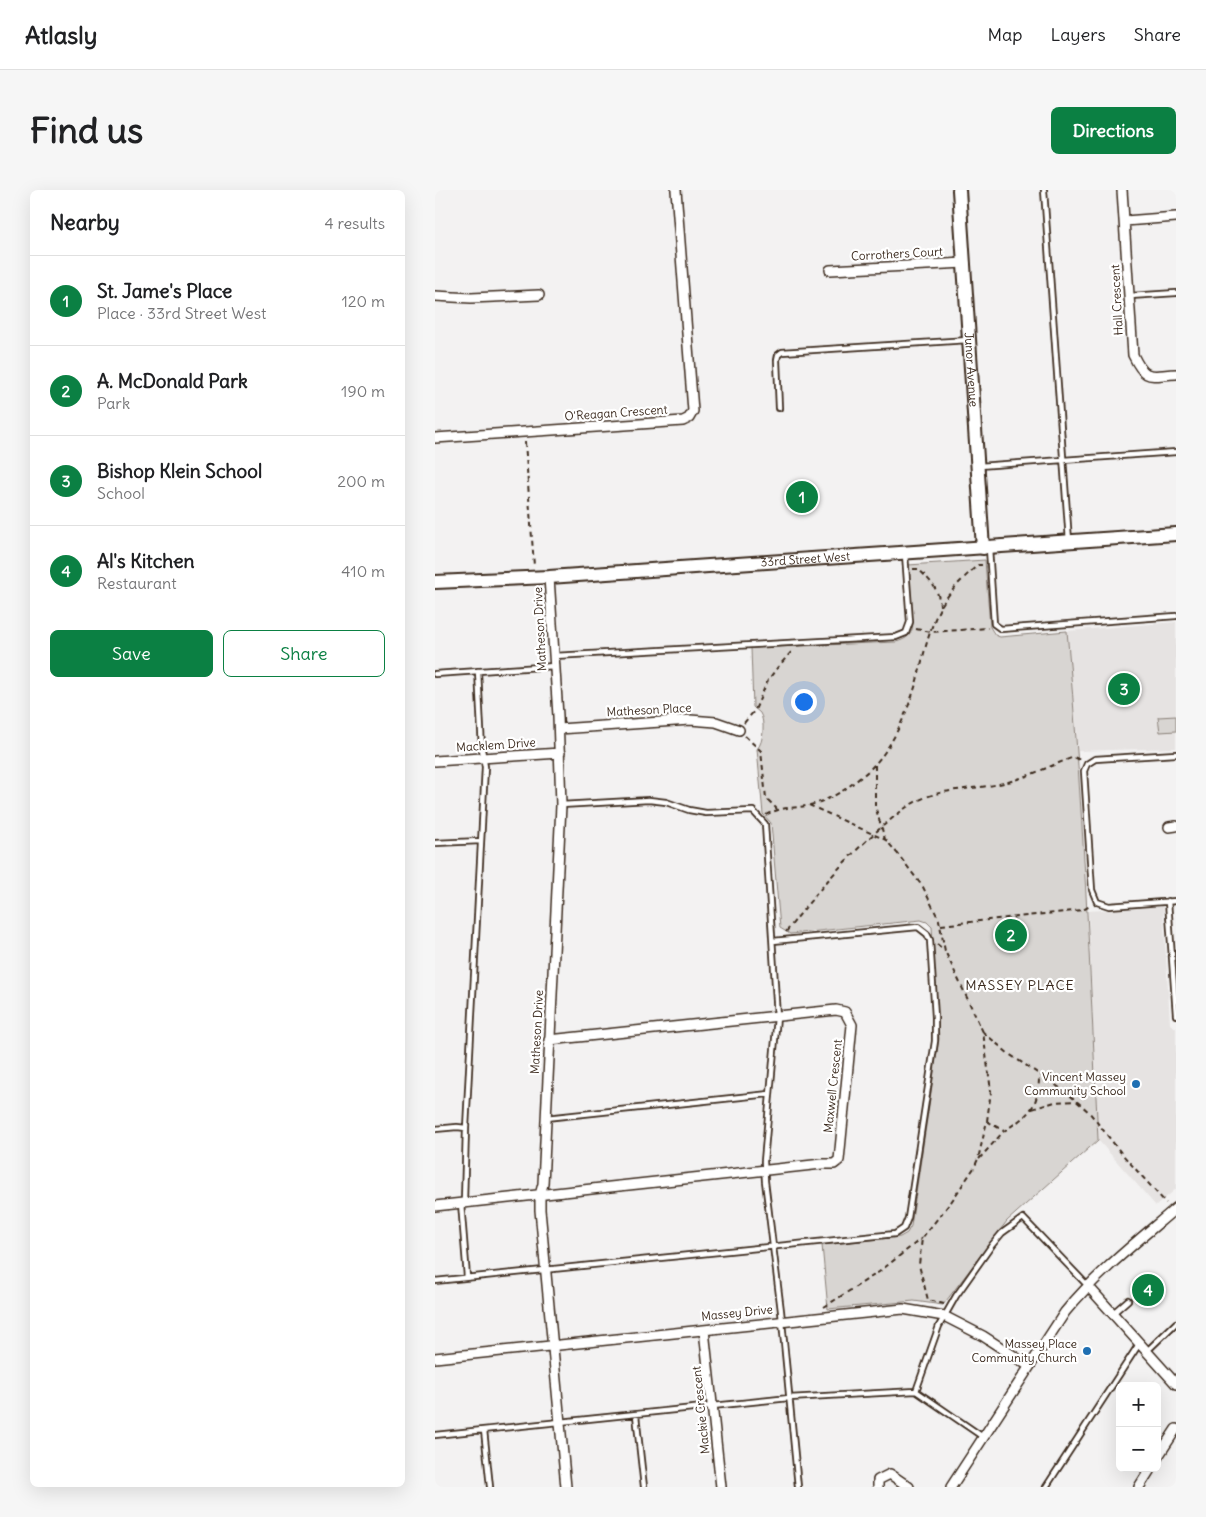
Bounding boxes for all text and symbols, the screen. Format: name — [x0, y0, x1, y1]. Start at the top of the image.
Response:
text: Atlasly — [25, 20, 97, 50]
text: Map — [987, 23, 1022, 46]
text: Layers — [1050, 23, 1106, 46]
text: Share — [1134, 23, 1181, 46]
button: Directions — [1051, 107, 1176, 154]
text: Find us — [30, 108, 143, 152]
text: Nearby — [50, 209, 120, 236]
text: 4 results — [324, 213, 385, 233]
street label: Corrothers Court — [851, 244, 943, 263]
street label: Hall Crescent — [1107, 264, 1126, 336]
text: St. Jame's Place — [97, 279, 232, 303]
text: 1 — [63, 291, 69, 311]
text: 120 m — [342, 291, 385, 311]
text: Place · 33rd Street West — [97, 303, 266, 323]
street label: Junor Avenue — [962, 332, 982, 407]
text: A. McDonald Park — [97, 369, 248, 393]
text: 2 — [62, 381, 70, 401]
text: 190 m — [341, 381, 385, 401]
text: Park — [97, 393, 130, 413]
street label: O'Reagan Crescent — [564, 401, 668, 424]
text: Bishop Klein School — [97, 459, 262, 483]
text: 3 — [61, 471, 71, 491]
text: 200 m — [337, 471, 385, 491]
pin: 1 — [786, 478, 818, 516]
text: School — [97, 483, 145, 503]
street label: 33rd Street West — [760, 548, 851, 569]
text: Al's Kitchen — [97, 549, 195, 573]
text: 4 — [61, 561, 71, 581]
text: 410 m — [341, 561, 385, 581]
text: Restaurant — [97, 573, 177, 593]
street label: Matheson Drive — [530, 587, 549, 672]
button: Save — [50, 630, 213, 677]
button: Share — [223, 630, 385, 677]
pin: 3 — [1108, 670, 1140, 708]
your location — [791, 689, 817, 715]
street label: Matheson Place — [606, 700, 692, 719]
street label: Macklem Drive — [456, 734, 536, 755]
pin: 2 — [995, 916, 1027, 954]
district label: MASSEY PLACE — [965, 976, 1075, 994]
street label: Matheson Drive — [527, 989, 546, 1074]
street label: Maxwell Crescent — [820, 1038, 845, 1134]
place label: Vincent Massey Community School — [1024, 1069, 1126, 1098]
marker: Vincent Massey Community School — [1130, 1078, 1142, 1090]
pin: 4 — [1132, 1271, 1164, 1309]
street label: Massey Drive — [700, 1301, 774, 1324]
place label: Massey Place Community Church — [972, 1336, 1077, 1365]
marker: Massey Place Community Church — [1081, 1345, 1093, 1357]
street label: Mackie Crescent — [688, 1365, 713, 1455]
map controls — [1116, 1382, 1161, 1472]
button: + — [1116, 1382, 1161, 1427]
button: − — [1116, 1427, 1161, 1472]

